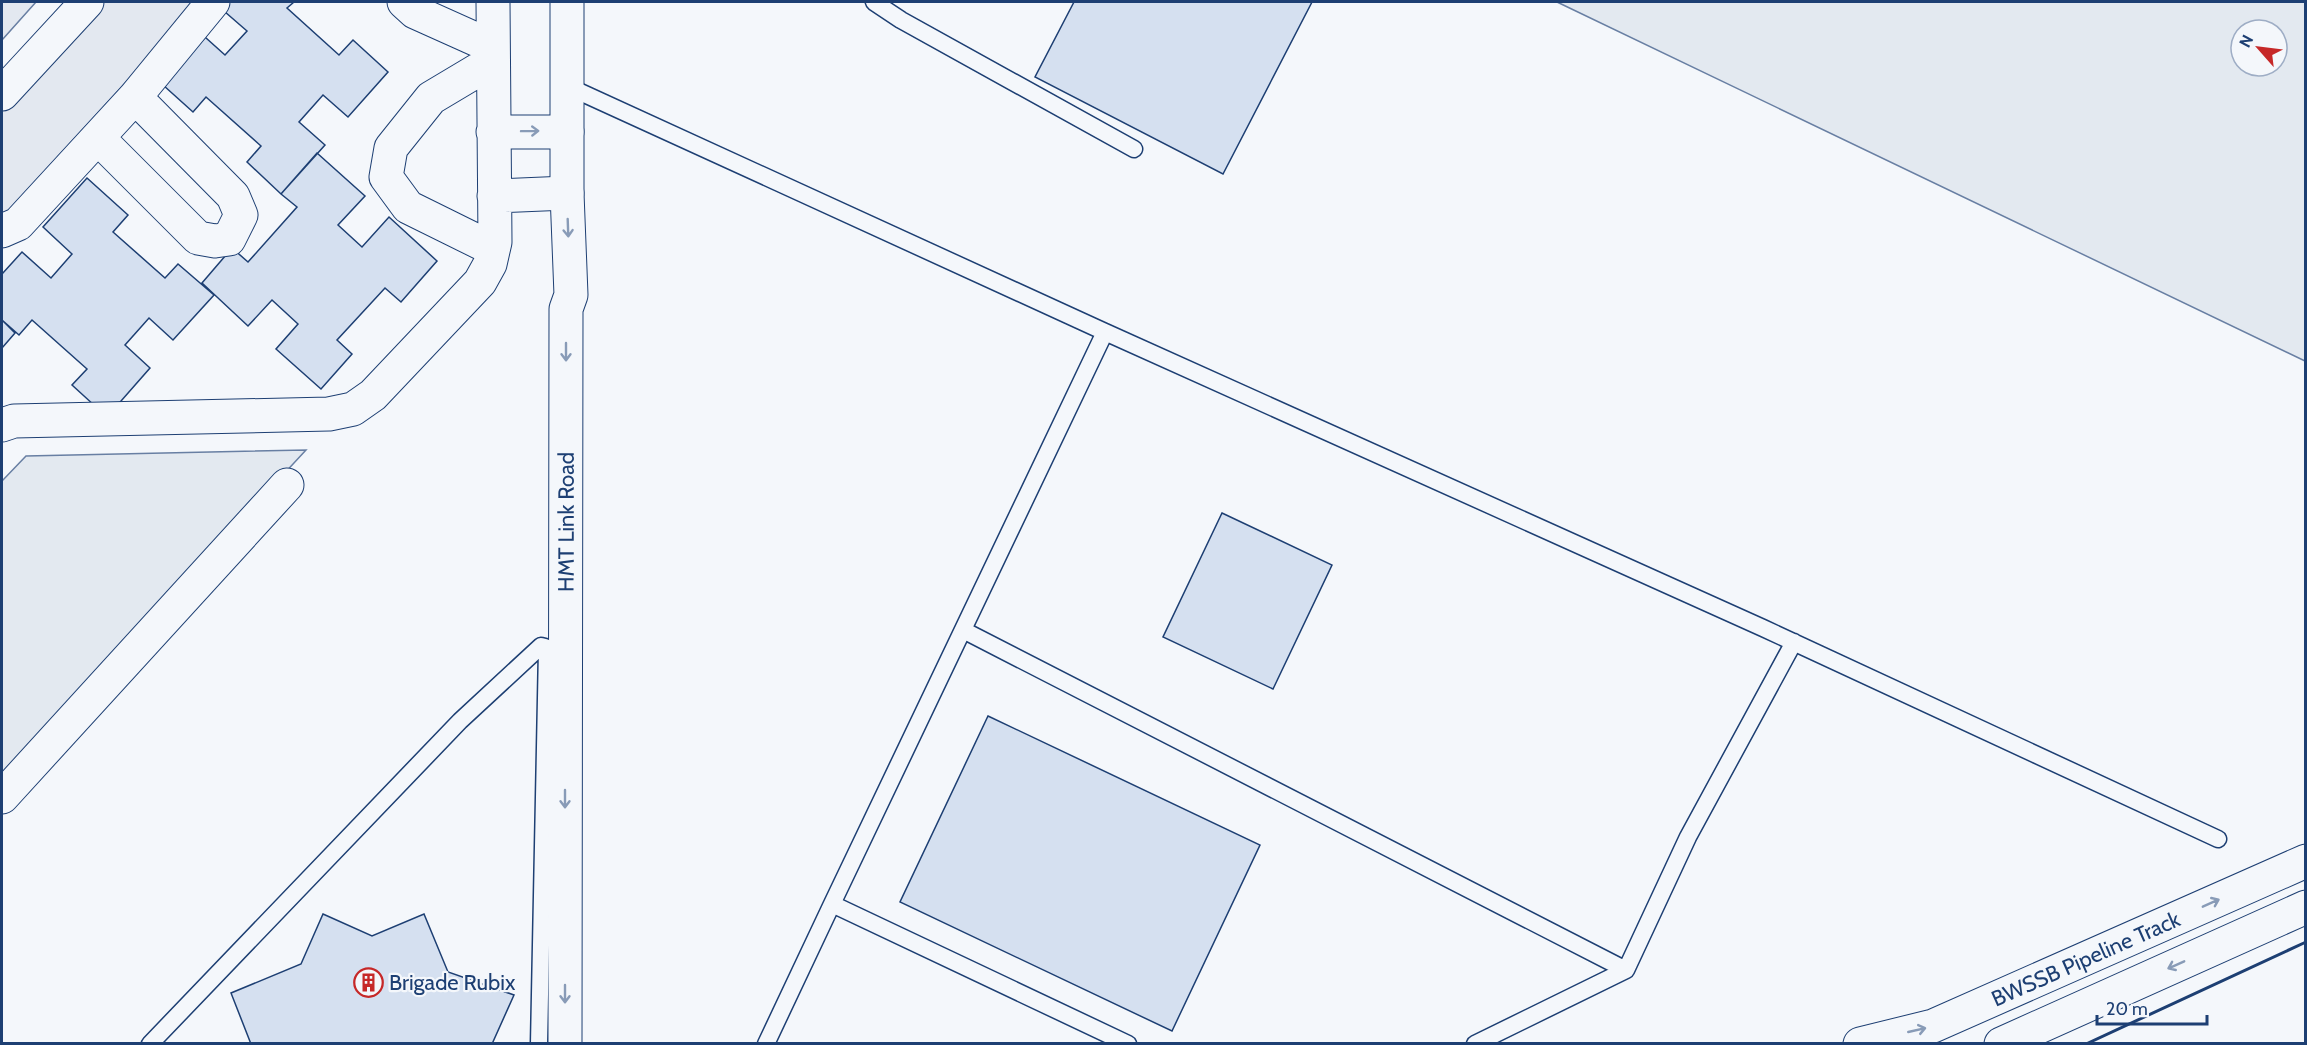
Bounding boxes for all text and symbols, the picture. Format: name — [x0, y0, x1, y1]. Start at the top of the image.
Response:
north arrow — [2229, 18, 2289, 78]
text: N — [2235, 32, 2257, 51]
one-way arrow — [519, 126, 539, 137]
one-way arrow — [563, 217, 574, 237]
one-way arrow — [560, 342, 572, 362]
street label: HMT Link Road — [552, 452, 579, 592]
one-way arrow — [559, 789, 571, 809]
one-way arrow — [2202, 897, 2220, 908]
street label: BWSSB Pipeline Track — [1987, 905, 2184, 1012]
one-way arrow — [2167, 960, 2185, 971]
building icon: Brigade Rubix — [352, 966, 384, 998]
place label: Brigade Rubix — [389, 969, 516, 996]
one-way arrow — [559, 984, 571, 1004]
scale bar — [2097, 988, 2206, 1026]
text: 20 m — [2106, 998, 2148, 1020]
one-way arrow — [1907, 1023, 1926, 1035]

